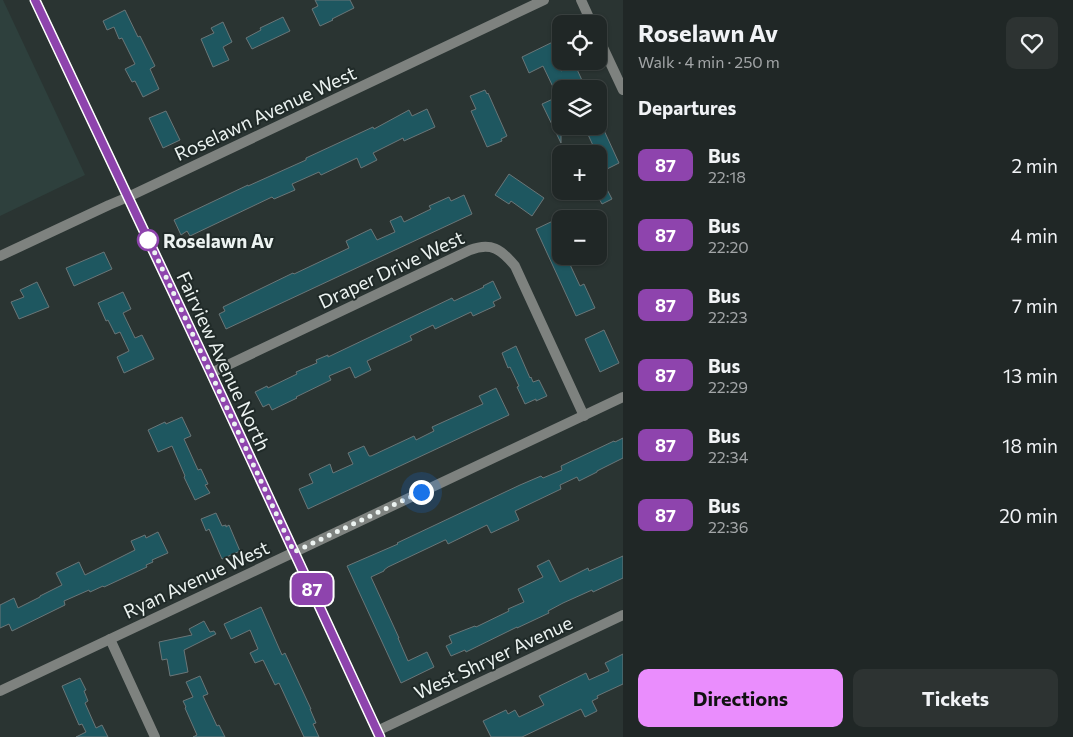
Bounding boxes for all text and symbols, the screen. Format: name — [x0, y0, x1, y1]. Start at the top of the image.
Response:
map controls — [552, 15, 607, 265]
button: locate — [552, 15, 607, 70]
button: heart — [1006, 17, 1058, 69]
text: Roselawn Av — [638, 18, 778, 47]
text: Walk · 4 min · 250 m — [638, 52, 780, 71]
street label: Roselawn Avenue West — [171, 61, 360, 165]
button: layers — [552, 80, 607, 135]
text: Departures — [638, 96, 736, 119]
text: Bus — [708, 144, 740, 167]
button: + — [552, 145, 607, 200]
text: 87 — [655, 154, 676, 176]
text: 2 min — [1011, 154, 1058, 177]
text: 22:18 — [708, 167, 746, 186]
button: − — [552, 210, 607, 265]
text: Bus — [708, 214, 740, 237]
text: 87 — [655, 224, 676, 246]
text: 4 min — [1011, 224, 1058, 247]
street label: Draper Drive West — [315, 225, 468, 313]
marker: Roselawn Av — [137, 229, 159, 251]
place label: Roselawn Av — [163, 229, 275, 252]
text: 22:20 — [708, 237, 749, 256]
street label: Fairview Avenue North — [172, 268, 276, 454]
text: Bus — [708, 284, 740, 307]
text: 87 — [655, 294, 676, 316]
text: 7 min — [1012, 294, 1058, 317]
text: 22:23 — [708, 307, 748, 326]
text: Bus — [708, 354, 740, 377]
text: 87 — [655, 364, 676, 386]
text: 13 min — [1003, 364, 1058, 387]
text: 22:29 — [708, 377, 748, 396]
text: Bus — [708, 424, 740, 447]
text: 87 — [655, 434, 676, 456]
text: 18 min — [1002, 434, 1058, 457]
text: 22:34 — [708, 447, 748, 466]
your location — [409, 480, 434, 505]
text: Bus — [708, 494, 740, 517]
text: 87 — [655, 504, 676, 526]
text: 20 min — [999, 504, 1058, 527]
text: 22:36 — [708, 517, 748, 536]
street label: Ryan Avenue West — [119, 535, 273, 623]
line badge: 87 — [290, 573, 334, 605]
text: 87 — [302, 578, 322, 600]
street label: West Shryer Avenue — [410, 610, 576, 704]
button: Directions — [638, 669, 843, 727]
button: Tickets — [853, 669, 1058, 727]

